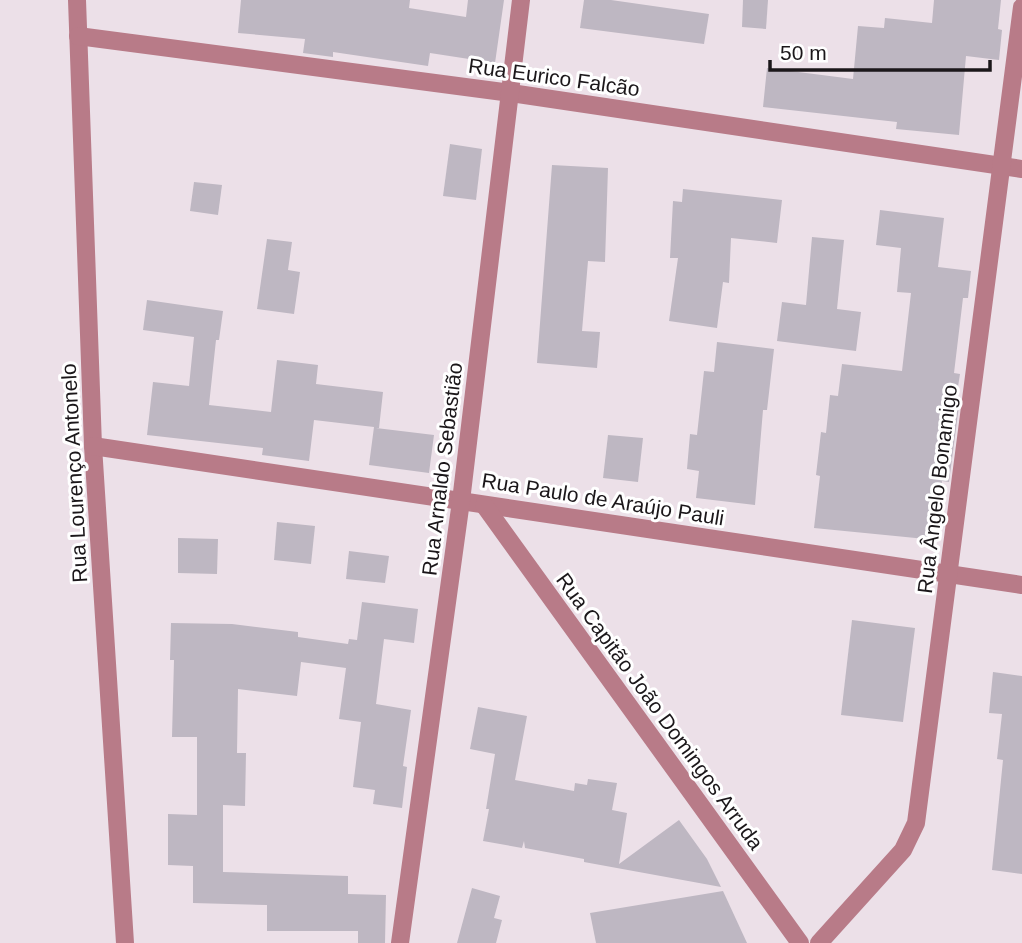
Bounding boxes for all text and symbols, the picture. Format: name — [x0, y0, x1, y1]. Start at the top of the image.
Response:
scale bar — [770, 28, 990, 72]
text: 50 m — [780, 41, 827, 64]
street label: Rua Eurico Falcão — [467, 54, 641, 100]
street label: Rua Arnaldo Sebastião — [417, 361, 467, 577]
street label: Rua Lourenço Antonelo — [57, 363, 91, 583]
street label: Rua Ângelo Bonamigo — [913, 383, 961, 595]
street label: Rua Paulo de Araújo Pauli — [480, 468, 726, 530]
street label: Rua Capitão João Domingos Arruda — [552, 568, 768, 854]

